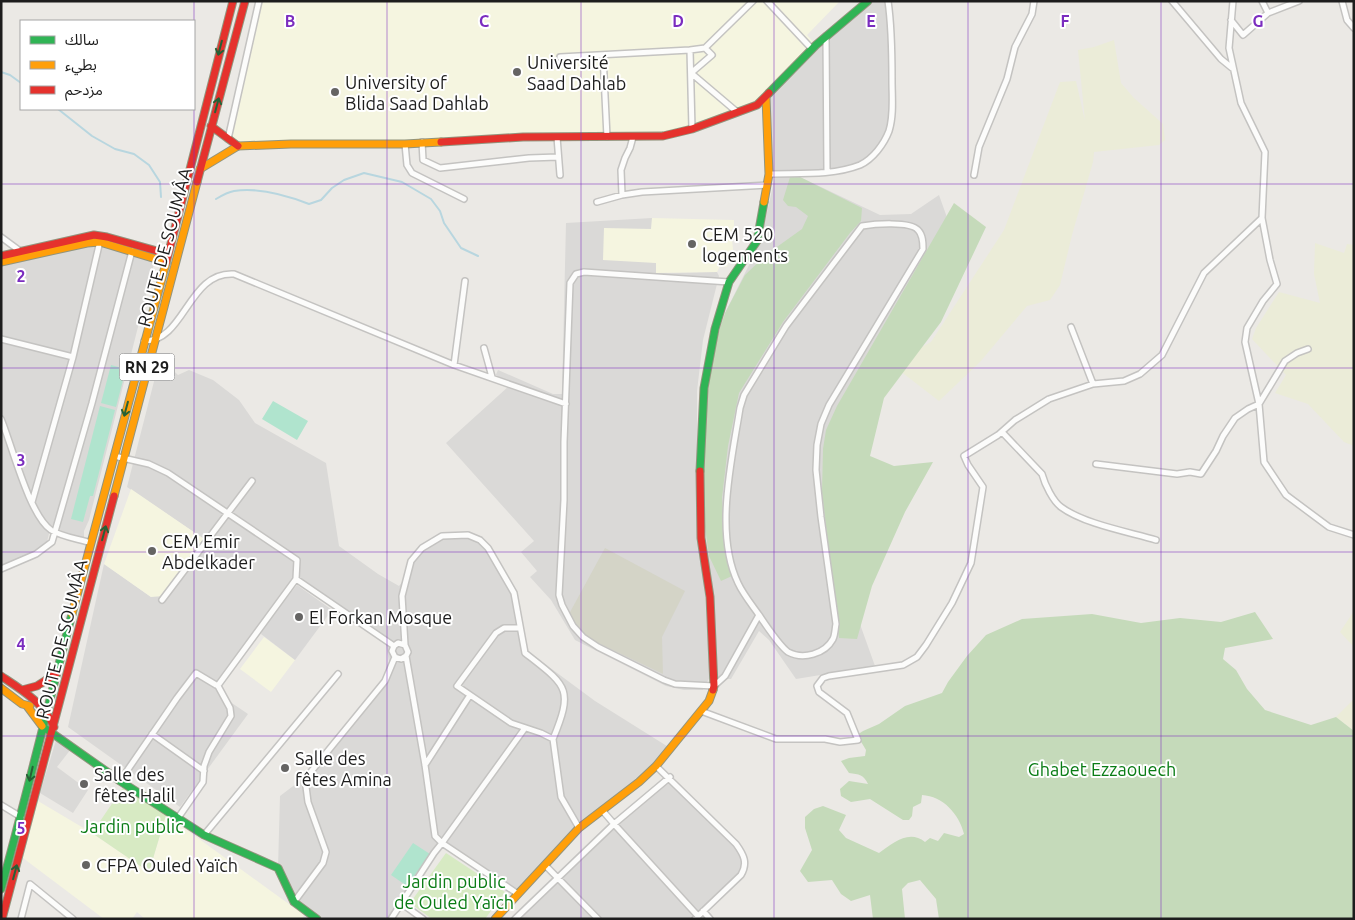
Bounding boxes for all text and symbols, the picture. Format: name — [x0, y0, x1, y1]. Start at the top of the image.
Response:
text: B — [285, 12, 295, 30]
text: C — [479, 12, 489, 30]
text: D — [672, 12, 684, 30]
text: E — [866, 12, 876, 30]
text: F — [1061, 12, 1070, 30]
text: G — [1252, 12, 1264, 30]
legend — [20, 20, 195, 110]
text: سالك — [65, 31, 99, 48]
one-way arrow — [215, 40, 224, 56]
place label: Université Saad Dahlab — [527, 52, 626, 93]
text: بطيء — [65, 56, 97, 76]
marker: Université Saad Dahlab — [511, 66, 523, 78]
place label: University of Blida Saad Dahlab — [345, 72, 489, 113]
text: مزدحم — [65, 81, 103, 101]
marker: University of Blida Saad Dahlab — [329, 86, 341, 98]
one-way arrow — [213, 98, 222, 114]
street label: ROUTE DE SOUMÂA — [132, 165, 195, 329]
place label: CEM 520 logements — [702, 224, 788, 265]
marker: CEM 520 logements — [686, 238, 698, 250]
text: 2 — [16, 267, 26, 285]
road number: RN 29 — [120, 354, 174, 381]
one-way arrow — [121, 400, 131, 416]
text: 3 — [16, 451, 26, 469]
one-way arrow — [100, 526, 109, 542]
place label: CEM Emir Abdelkader — [162, 531, 255, 572]
marker: CEM Emir Abdelkader — [146, 545, 158, 557]
street label: ROUTE DE SOUMÂA — [30, 557, 91, 721]
place label: El Forkan Mosque — [309, 607, 452, 627]
marker: El Forkan Mosque — [293, 611, 305, 623]
text: 4 — [16, 635, 26, 653]
place label: Salle des fêtes Amina — [295, 748, 392, 789]
park label: Ghabet Ezzaouech — [1028, 759, 1176, 779]
marker: Salle des fêtes Amina — [279, 762, 291, 774]
place label: Salle des fêtes Halil — [94, 764, 176, 805]
one-way arrow — [26, 765, 35, 781]
marker: Salle des fêtes Halil — [78, 778, 90, 790]
park label: Jardin public — [80, 816, 184, 836]
text: 5 — [16, 819, 26, 837]
place label: CFPA Ouled Yaïch — [96, 855, 238, 875]
marker: CFPA Ouled Yaïch — [80, 859, 92, 871]
one-way arrow — [11, 864, 21, 880]
park label: Jardin public de Ouled Yaïch — [394, 871, 514, 912]

